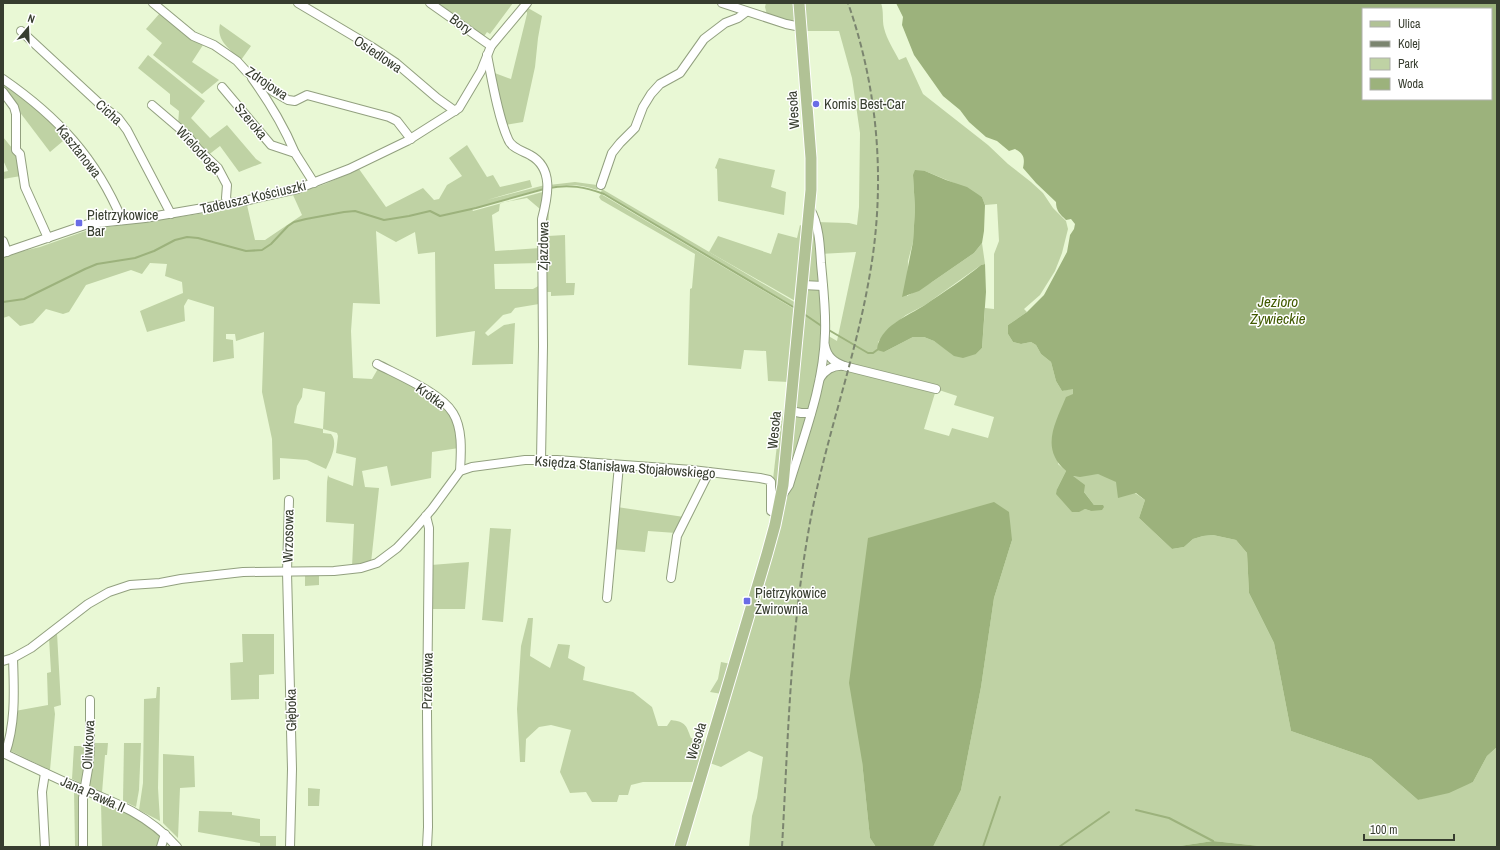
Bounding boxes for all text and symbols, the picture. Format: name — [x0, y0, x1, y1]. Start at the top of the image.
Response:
north arrow — [8, 8, 48, 48]
legend — [1362, 8, 1492, 100]
street label: Bory — [446, 10, 476, 38]
text: N — [26, 11, 37, 26]
text: Ulica — [1398, 16, 1421, 32]
street label: Osiedlowa — [350, 31, 406, 77]
text: Kolej — [1398, 36, 1420, 52]
text: Park — [1398, 56, 1418, 72]
street label: Zdrojowa — [242, 62, 292, 104]
text: Woda — [1398, 76, 1424, 92]
street label: Wesoła — [783, 90, 803, 130]
street label: Cicha — [92, 95, 127, 129]
place label: Komis Best-Car — [824, 95, 905, 113]
street label: Szeroka — [231, 99, 272, 143]
marker: Komis Best-Car — [811, 99, 821, 109]
street label: Kasztanowa — [53, 121, 106, 182]
street label: Wielodroga — [172, 122, 226, 178]
street label: Tadeusza Kościuszki — [198, 176, 308, 218]
place label: Pietrzykowice Bar — [87, 206, 158, 240]
marker: Pietrzykowice Bar — [74, 218, 84, 228]
street label: Zjazdowa — [534, 221, 552, 271]
water label: Jezioro Żywieckie — [1249, 291, 1306, 329]
street label: Krótka — [412, 379, 450, 413]
street label: Wesoła — [763, 410, 785, 450]
street label: Księdza Stanisława Stojałowskiego — [534, 452, 716, 482]
street label: Wrzosowa — [279, 509, 297, 563]
place label: Pietrzykowice Żwirownia — [755, 584, 826, 618]
marker: Pietrzykowice Żwirownia — [742, 596, 752, 606]
street label: Przelotowa — [418, 652, 437, 710]
street label: Głęboka — [282, 688, 300, 732]
street label: Oliwkowa — [78, 719, 98, 770]
street label: Wesoła — [682, 720, 710, 762]
street label: Jana Pawła II — [58, 772, 128, 816]
scale bar — [1364, 816, 1454, 842]
text: 100 m — [1370, 822, 1397, 838]

